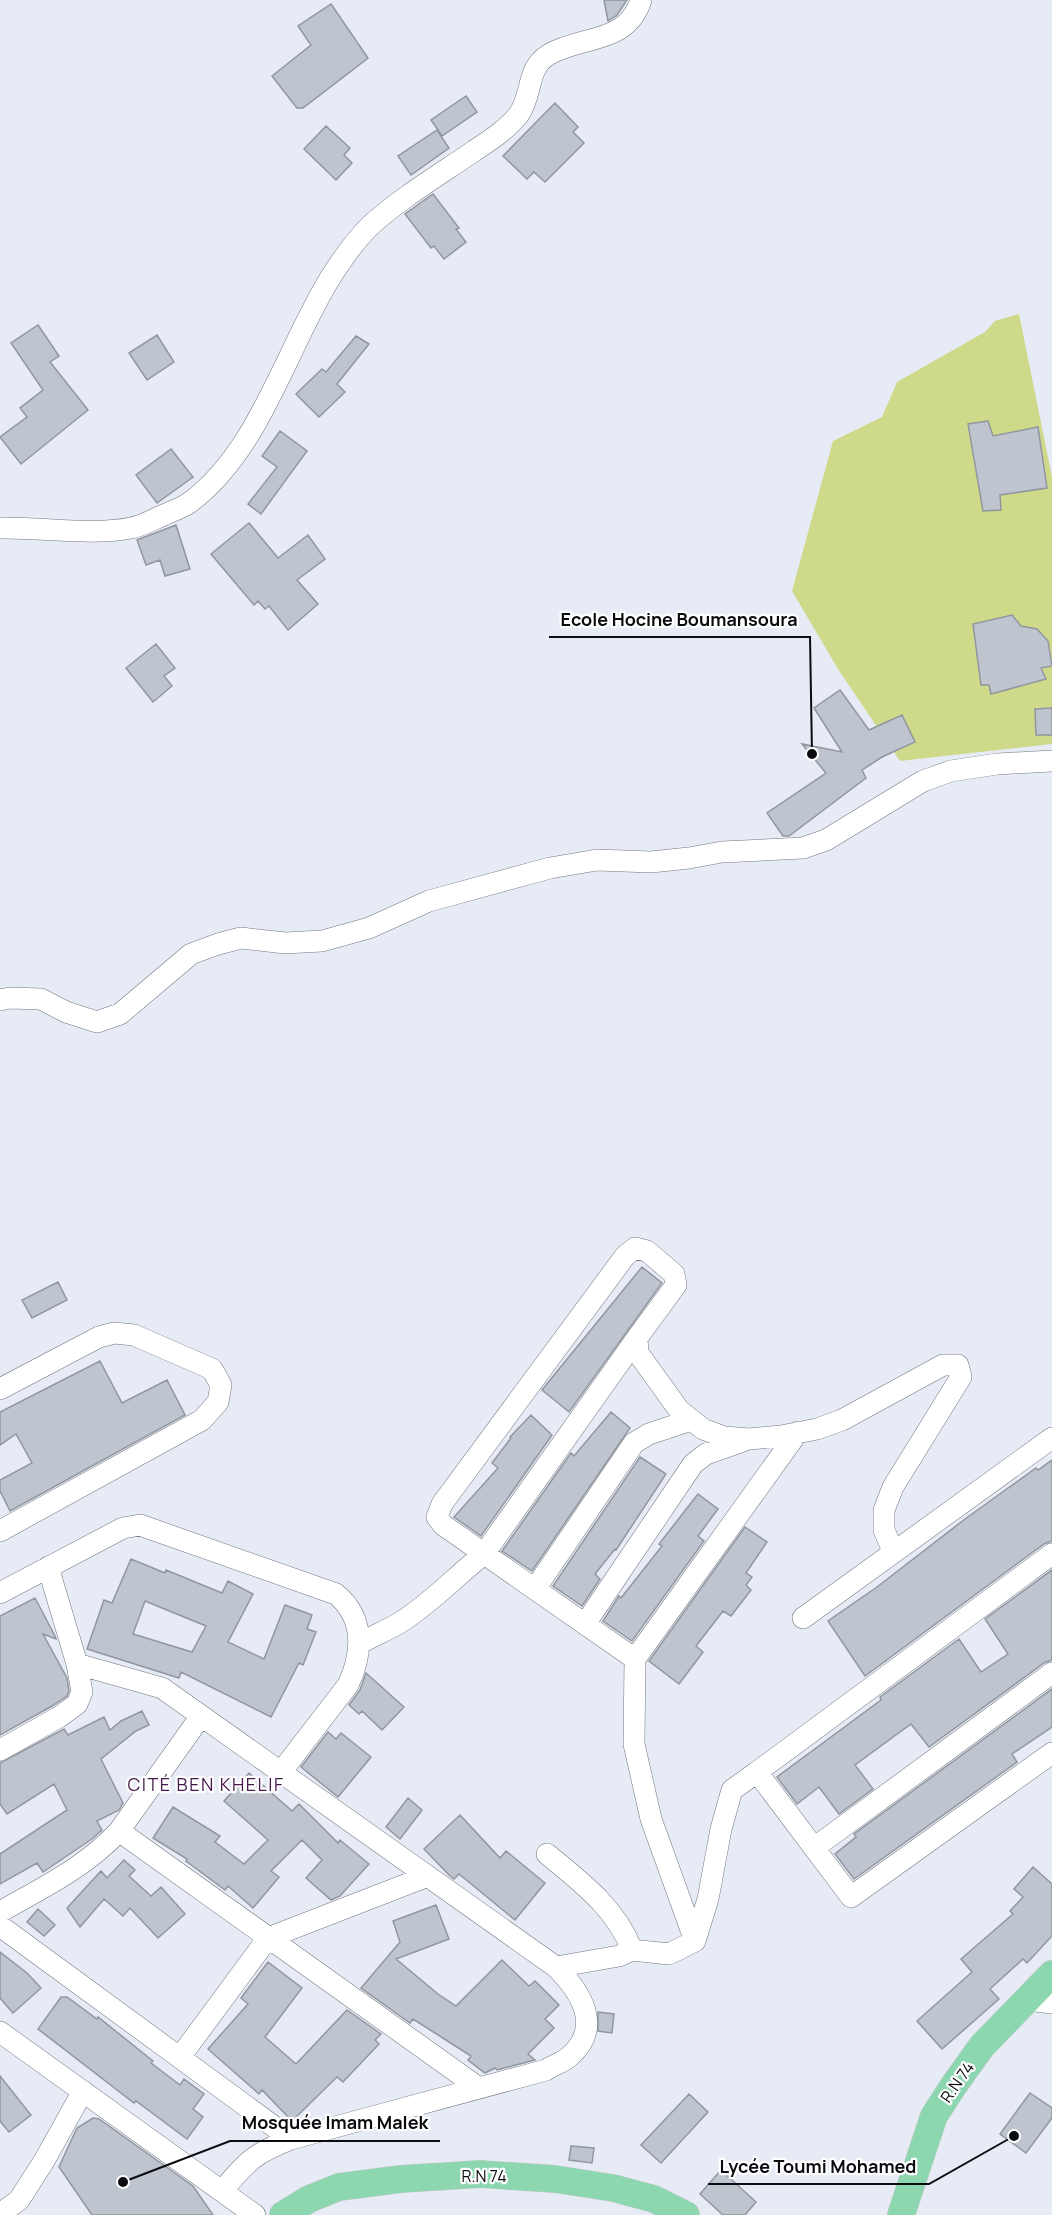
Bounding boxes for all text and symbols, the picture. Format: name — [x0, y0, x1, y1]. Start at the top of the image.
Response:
callout: Ecole Hocine Boumansoura — [549, 601, 810, 637]
text: Ecole Hocine Boumansoura — [560, 607, 798, 631]
district label: CITÉ BEN KHELIF — [127, 1772, 285, 1796]
street label: R.N 74 — [935, 2057, 979, 2107]
callout: Mosquée Imam Malek — [230, 2105, 440, 2141]
text: Mosquée Imam Malek — [242, 2110, 430, 2134]
callout: Lycée Toumi Mohamed — [708, 2148, 929, 2184]
text: Lycée Toumi Mohamed — [720, 2154, 916, 2178]
street label: R.N 74 — [461, 2165, 507, 2187]

